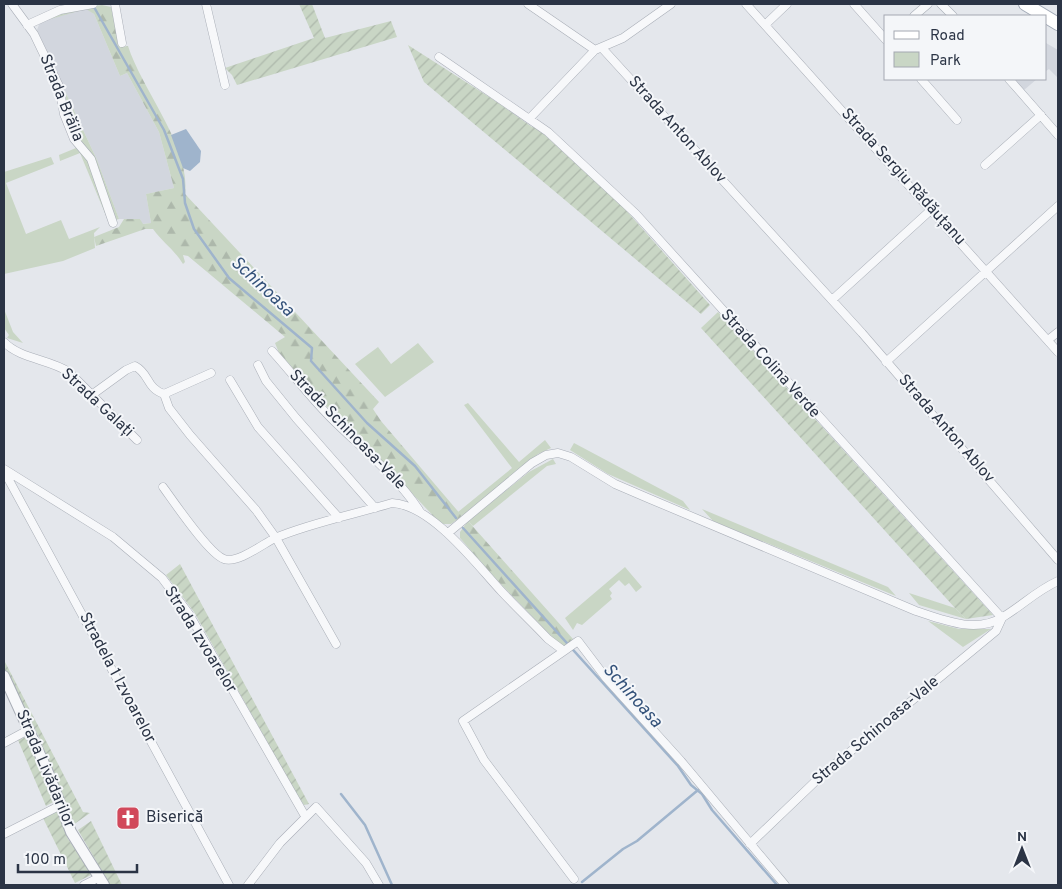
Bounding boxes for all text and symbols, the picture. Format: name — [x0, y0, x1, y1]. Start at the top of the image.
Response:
legend — [884, 15, 1047, 80]
text: Road — [930, 27, 965, 46]
street label: Strada Brăila — [34, 52, 88, 144]
text: Park — [930, 52, 961, 71]
street label: Strada Anton Ablov — [624, 72, 730, 188]
street label: Strada Sergiu Rădăuțanu — [836, 104, 970, 250]
water label: Schinoasa — [225, 252, 299, 323]
street label: Strada Colina Verde — [716, 305, 824, 423]
street label: Strada Galați — [56, 364, 138, 442]
street label: Strada Schinoasa-Vale — [284, 366, 410, 494]
street label: Strada Anton Ablov — [893, 371, 999, 487]
street label: Strada Izvoarelor — [159, 583, 241, 697]
street label: Stradela 1 Izvoarelor — [74, 609, 160, 747]
water label: Schinoasa — [597, 659, 667, 734]
street label: Strada Schinoasa-Vale — [808, 672, 944, 790]
street label: Strada Livădarilor — [11, 707, 79, 831]
church icon: Biserică — [115, 805, 141, 831]
place label: Biserică — [146, 808, 203, 828]
north arrow — [997, 824, 1047, 874]
text: N — [1017, 829, 1027, 846]
scale bar — [18, 842, 136, 874]
text: 100 m — [25, 851, 66, 870]

